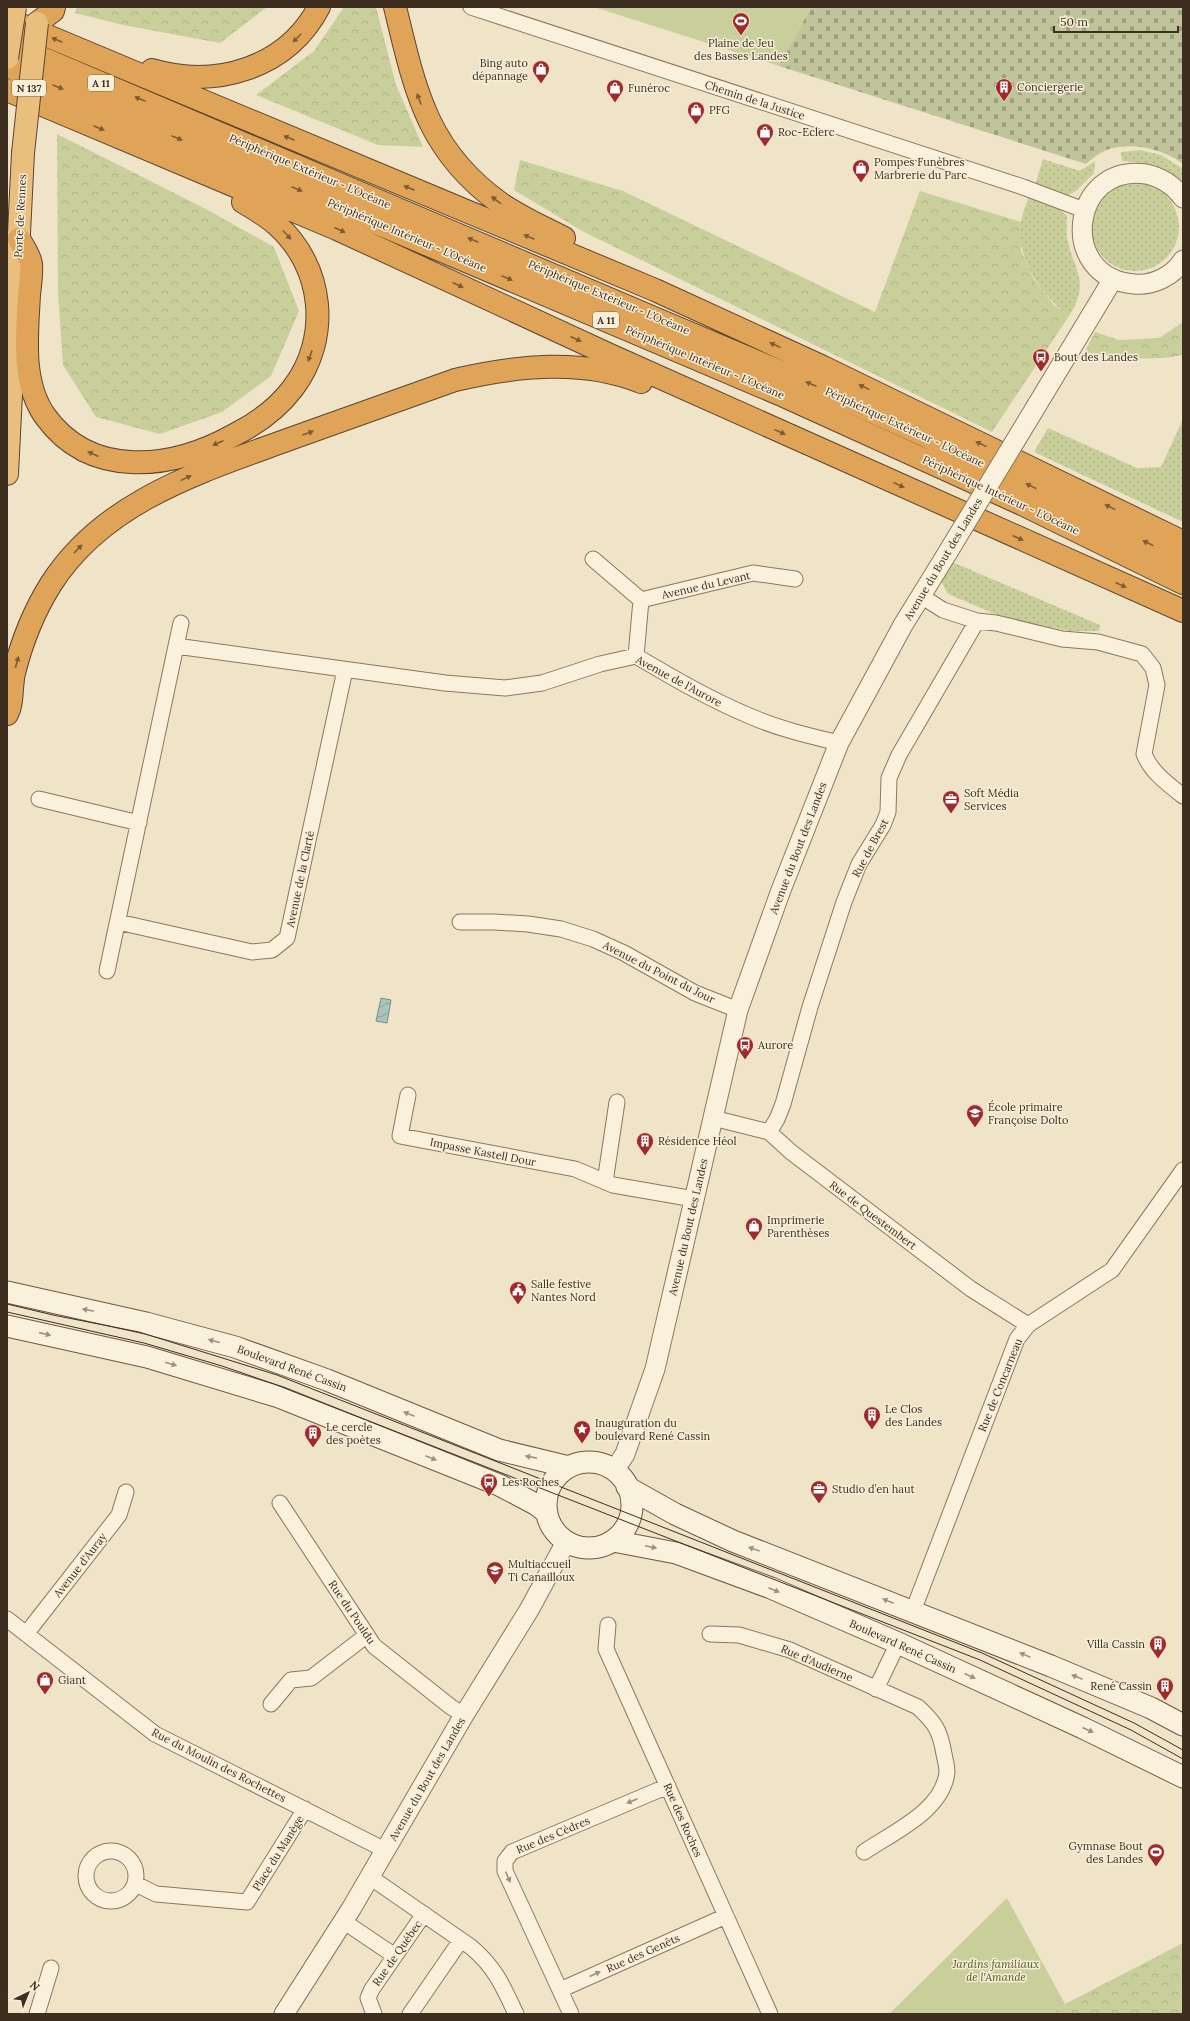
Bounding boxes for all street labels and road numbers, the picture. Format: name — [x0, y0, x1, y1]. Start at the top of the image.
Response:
road number: A 11 — [88, 75, 114, 91]
street label: Chemin de la Justice — [703, 77, 807, 123]
road number: N 137 — [12, 80, 46, 96]
street label: Périphérique Extérieur - L’Océane — [227, 131, 393, 212]
street label: Porte de Rennes — [11, 174, 29, 258]
street label: Périphérique Intérieur - L’Océane — [325, 195, 489, 275]
street label: Périphérique Extérieur - L’Océane — [526, 257, 692, 338]
road number: A 11 — [593, 312, 619, 328]
street label: Périphérique Intérieur - L’Océane — [623, 322, 787, 402]
street label: Périphérique Extérieur - L’Océane — [823, 384, 987, 470]
street label: Périphérique Intérieur - L’Océane — [920, 452, 1082, 538]
street label: Avenue du Bout des Landes — [900, 495, 985, 624]
street label: Avenue du Levant — [659, 568, 752, 602]
street label: Avenue de l'Aurore — [633, 652, 725, 710]
street label: Avenue du Bout des Landes — [766, 780, 830, 917]
street label: Rue de Brest — [849, 816, 892, 880]
street label: Avenue de la Clarté — [283, 829, 317, 930]
street label: Avenue du Point du Jour — [600, 937, 718, 1006]
street label: Impasse Kastell Dour — [429, 1135, 538, 1169]
street label: Avenue du Bout des Landes — [665, 1157, 711, 1298]
street label: Rue de Questembert — [827, 1178, 920, 1253]
street label: Rue de Concarneau — [975, 1336, 1025, 1434]
street label: Boulevard René Cassin — [235, 1342, 349, 1394]
street label: Avenue d'Auray — [50, 1530, 110, 1601]
street label: Rue du Pouldu — [325, 1577, 379, 1647]
street label: Boulevard René Cassin — [847, 1616, 959, 1676]
street label: Rue d'Audierne — [779, 1641, 855, 1685]
street label: Avenue du Bout des Landes — [385, 1715, 468, 1844]
street label: Rue du Moulin des Rochettes — [150, 1725, 288, 1805]
street label: Rue des Roches — [660, 1781, 706, 1859]
street label: Place du Manège — [249, 1813, 307, 1893]
street label: Rue des Cèdres — [514, 1813, 592, 1857]
street label: Rue de Québec — [369, 1917, 425, 1989]
street label: Rue des Genêts — [604, 1931, 682, 1975]

